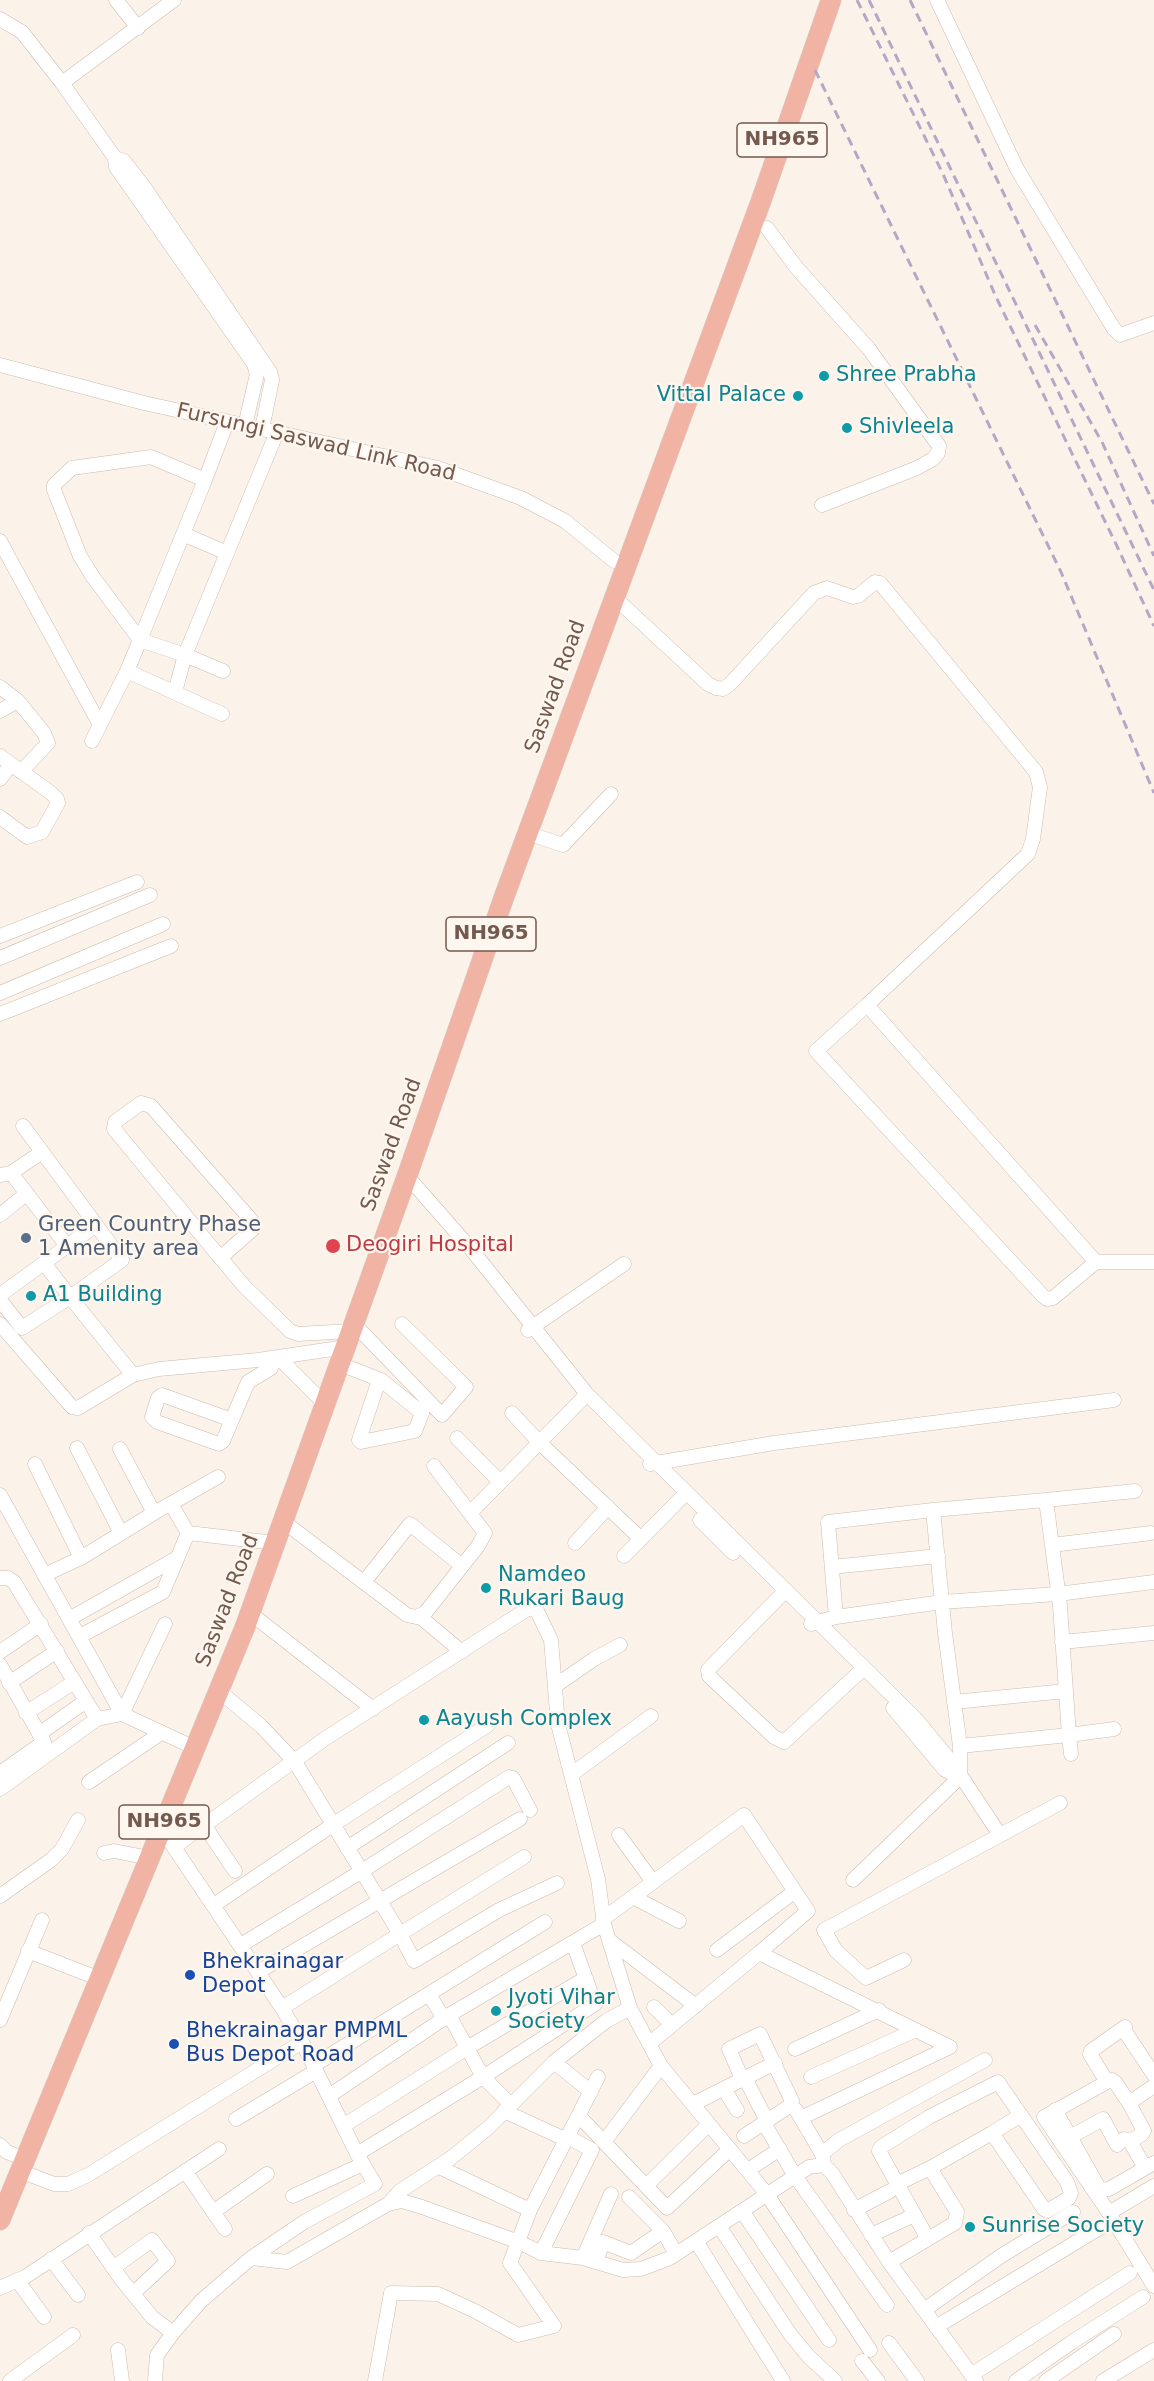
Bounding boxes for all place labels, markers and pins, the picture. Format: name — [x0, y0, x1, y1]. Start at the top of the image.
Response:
place label: Shree Prabha — [836, 363, 977, 389]
marker: Shree Prabha — [817, 369, 831, 383]
place label: Vittal Palace — [657, 383, 786, 409]
marker: Vittal Palace — [791, 389, 805, 403]
place label: Shivleela — [859, 415, 954, 441]
marker: Shivleela — [840, 421, 854, 435]
place label: Green Country Phase 1 Amenity area — [38, 1213, 261, 1263]
marker: Green Country Phase 1 Amenity area — [19, 1231, 33, 1245]
place label: Deogiri Hospital — [346, 1233, 514, 1259]
marker: Deogiri Hospital — [324, 1237, 342, 1255]
place label: A1 Building — [43, 1283, 163, 1309]
marker: A1 Building — [24, 1289, 38, 1303]
place label: Namdeo Rukari Baug — [498, 1563, 625, 1613]
marker: Namdeo Rukari Baug — [479, 1581, 493, 1595]
place label: Aayush Complex — [436, 1707, 612, 1733]
marker: Aayush Complex — [417, 1713, 431, 1727]
place label: Bhekrainagar Depot — [202, 1950, 343, 2000]
marker: Bhekrainagar Depot — [183, 1968, 197, 1982]
place label: Jyoti Vihar Society — [508, 1986, 615, 2036]
marker: Jyoti Vihar Society — [489, 2004, 503, 2018]
place label: Bhekrainagar PMPML Bus Depot Road — [186, 2019, 407, 2069]
marker: Bhekrainagar PMPML Bus Depot Road — [167, 2037, 181, 2051]
place label: Sunrise Society — [982, 2214, 1144, 2240]
marker: Sunrise Society — [963, 2220, 977, 2234]

